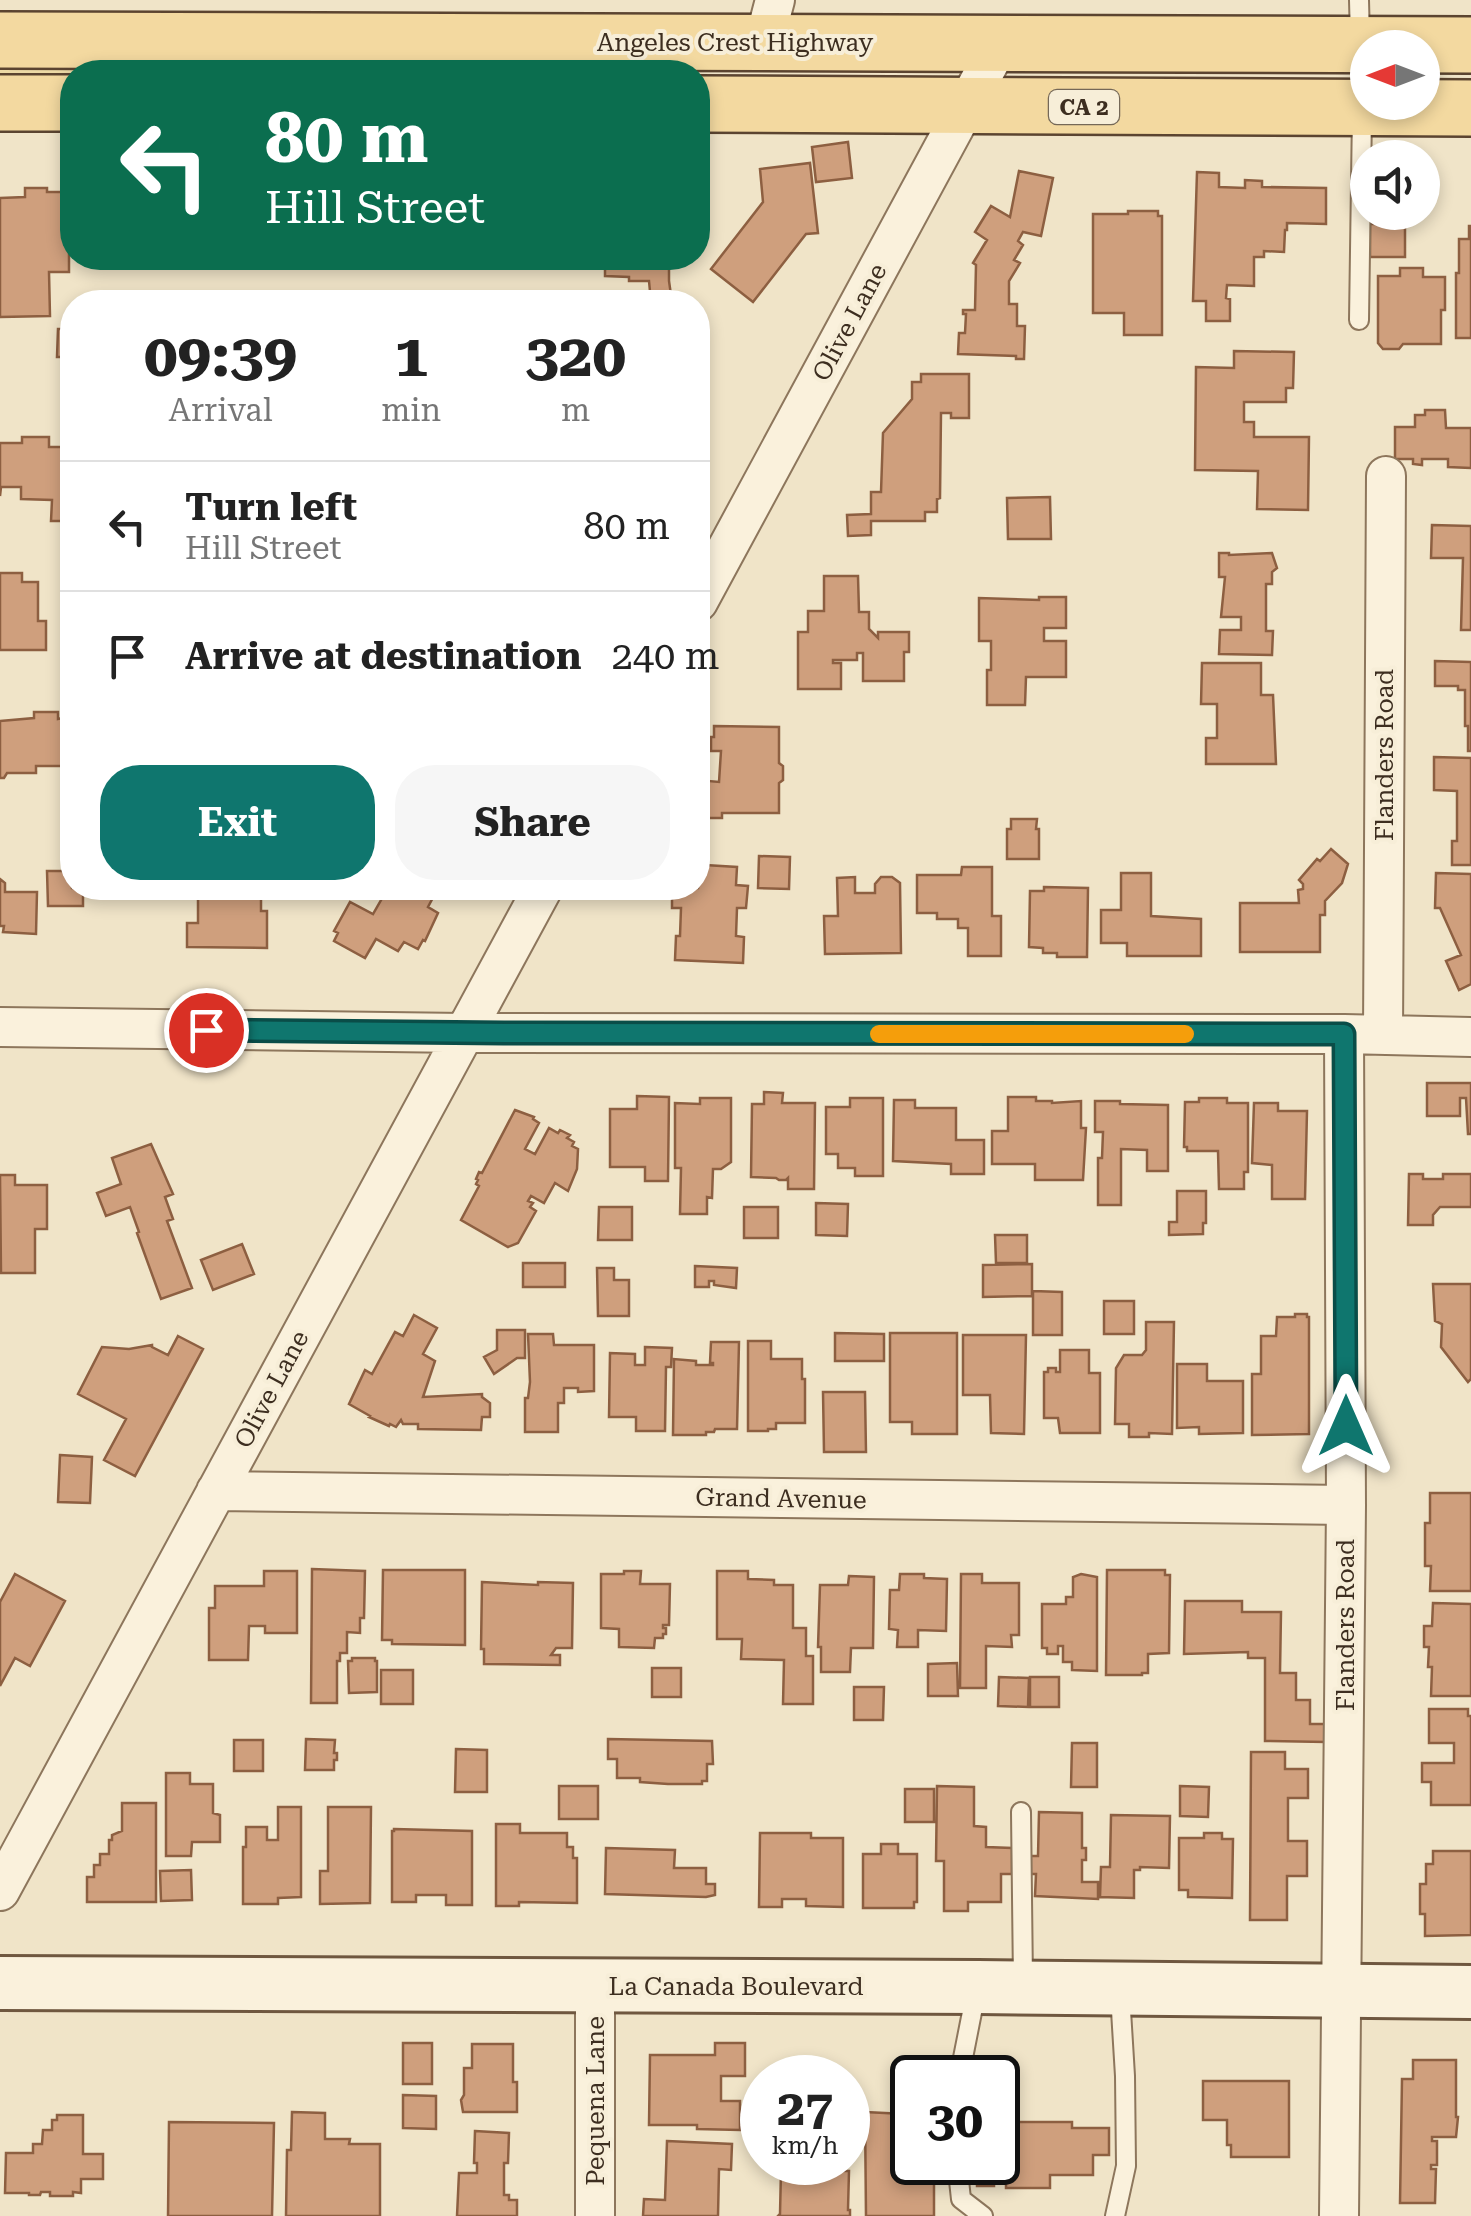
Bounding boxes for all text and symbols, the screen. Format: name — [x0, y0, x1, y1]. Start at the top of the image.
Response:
street label: Angeles Crest Highway — [597, 28, 873, 57]
north arrow — [1350, 30, 1440, 120]
map controls — [1350, 30, 1440, 230]
road number: CA 2 — [1049, 90, 1119, 124]
text: 80 m — [265, 97, 429, 179]
icon: left — [100, 100, 230, 230]
button: sound — [1350, 140, 1440, 230]
text: Hill Street — [265, 181, 485, 234]
street label: Olive Lane — [806, 259, 892, 386]
text: 09:39 — [144, 320, 297, 391]
text: 1 — [394, 320, 428, 391]
text: 320 — [525, 320, 626, 391]
text: Arrival — [169, 391, 273, 429]
text: min — [381, 391, 441, 429]
text: m — [561, 391, 590, 429]
text: Turn left — [185, 485, 357, 529]
icon: left — [100, 499, 155, 554]
text: 80 m — [583, 504, 670, 548]
text: Hill Street — [185, 529, 342, 567]
icon: arrive — [100, 629, 155, 684]
text: Arrive at destination — [185, 634, 581, 678]
text: 240 m — [611, 634, 720, 678]
street label: Flanders Road — [1370, 669, 1399, 841]
button: Exit — [100, 765, 375, 880]
button: Share — [395, 765, 670, 880]
pin — [164, 988, 249, 1073]
icon: arrive — [179, 1003, 234, 1058]
street label: Olive Lane — [228, 1326, 314, 1453]
position arrow — [1294, 1374, 1398, 1478]
street label: Grand Avenue — [695, 1483, 867, 1514]
street label: Flanders Road — [1331, 1539, 1360, 1711]
street label: La Canada Boulevard — [609, 1972, 863, 2001]
street label: Pequena Lane — [581, 2016, 610, 2186]
speed limit sign: 30 — [890, 2055, 1020, 2185]
text: 27 — [777, 2079, 833, 2137]
text: km/h — [772, 2131, 838, 2160]

